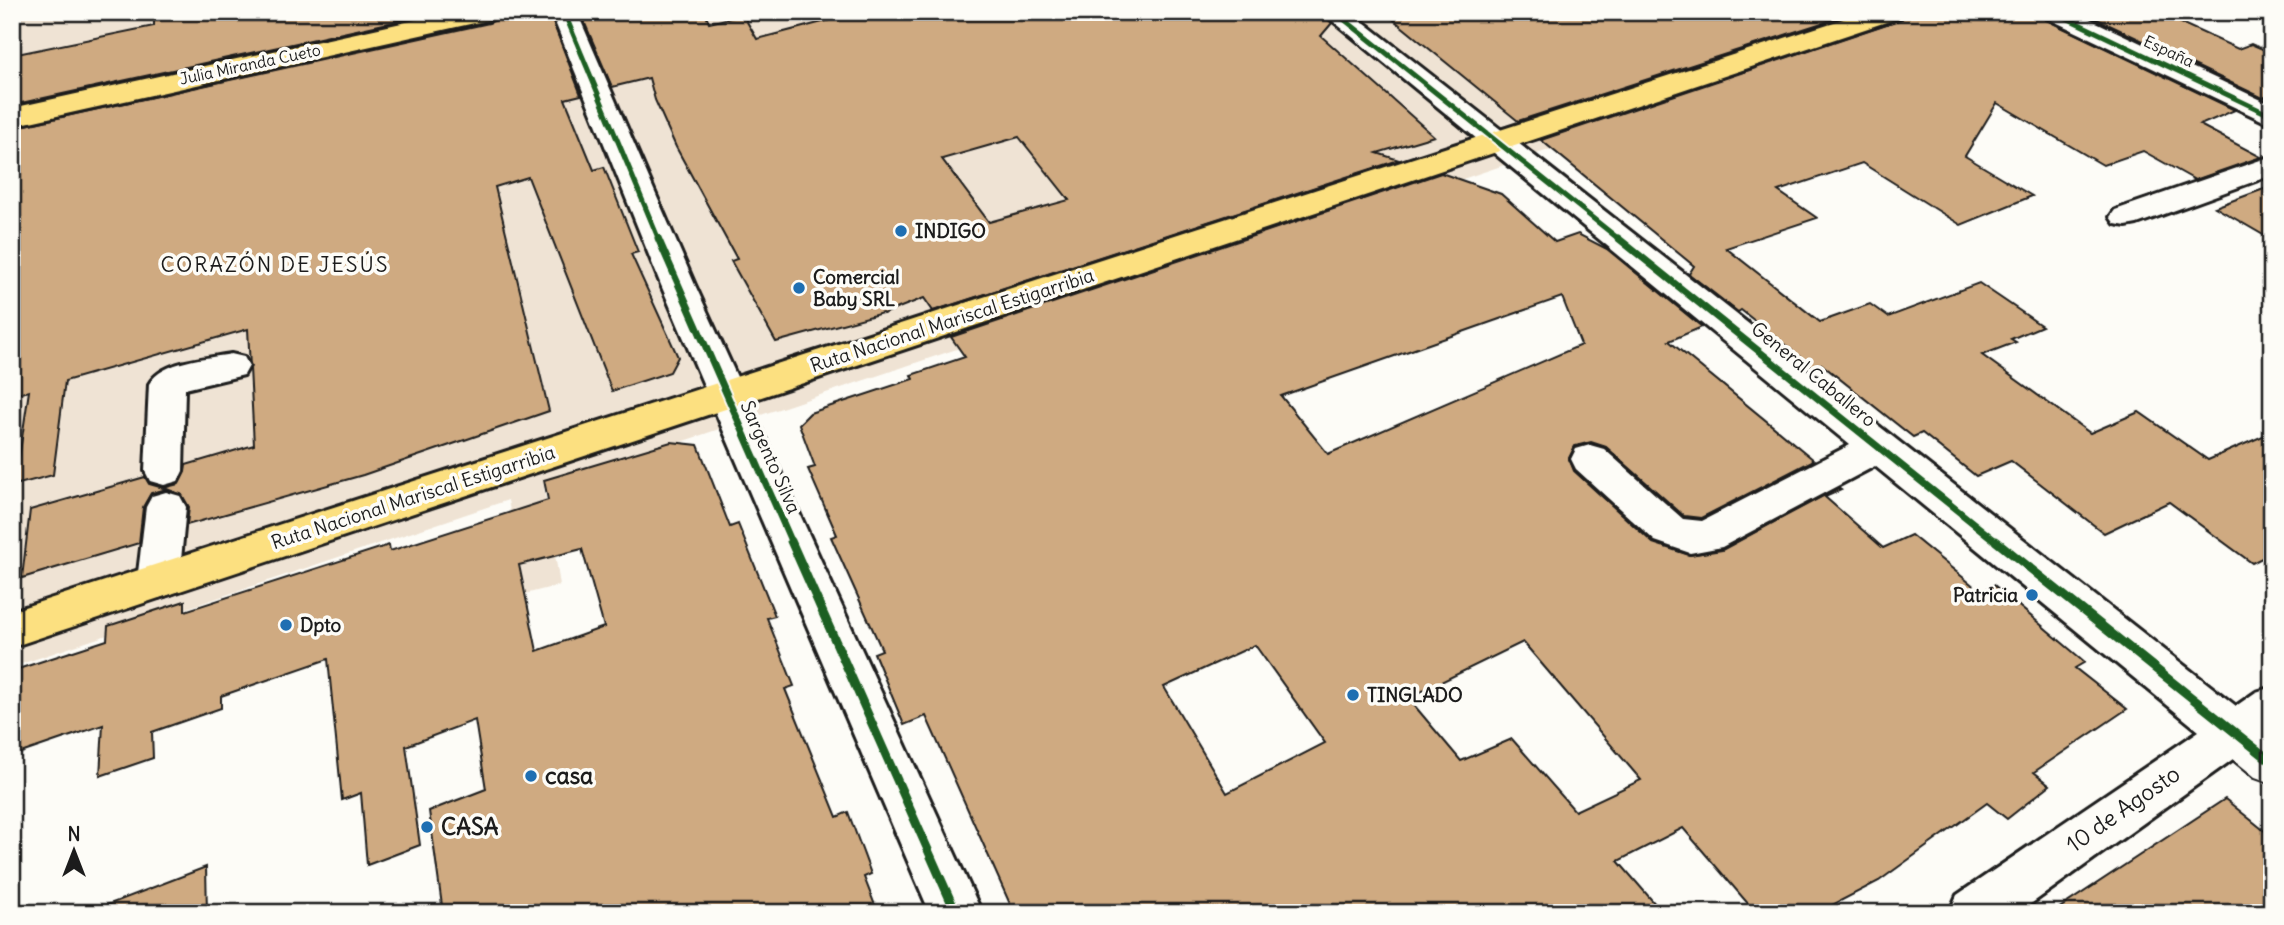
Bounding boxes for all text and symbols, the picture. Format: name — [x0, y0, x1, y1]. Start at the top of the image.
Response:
street label: España — [2141, 31, 2197, 71]
street label: Julia Miranda Cueto — [178, 39, 322, 89]
place label: INDIGO — [915, 219, 986, 243]
marker: INDIGO — [893, 223, 909, 239]
district label: CORAZÓN DE JESÚS — [161, 251, 389, 278]
street label: Ruta Nacional Mariscal Estigarribia — [807, 263, 1097, 377]
place label: Comercial Baby SRL — [813, 265, 900, 311]
marker: Comercial Baby SRL — [791, 280, 807, 296]
street label: General Caballero — [1747, 316, 1881, 432]
street label: Sargento Silva — [735, 397, 807, 517]
street label: Ruta Nacional Mariscal Estigarribia — [268, 440, 558, 554]
place label: Patricia — [1953, 583, 2018, 607]
marker: Patricia — [2024, 587, 2040, 603]
place label: Dpto — [300, 613, 342, 637]
marker: Dpto — [278, 617, 294, 633]
place label: TINGLADO — [1367, 683, 1463, 707]
marker: TINGLADO — [1345, 687, 1361, 703]
street label: 10 de Agosto — [2060, 759, 2185, 859]
place label: casa — [545, 761, 593, 790]
marker: casa — [523, 768, 539, 784]
place label: CASA — [441, 812, 499, 841]
north arrow — [38, 816, 108, 886]
marker: CASA — [419, 819, 435, 835]
text: N — [67, 822, 81, 846]

